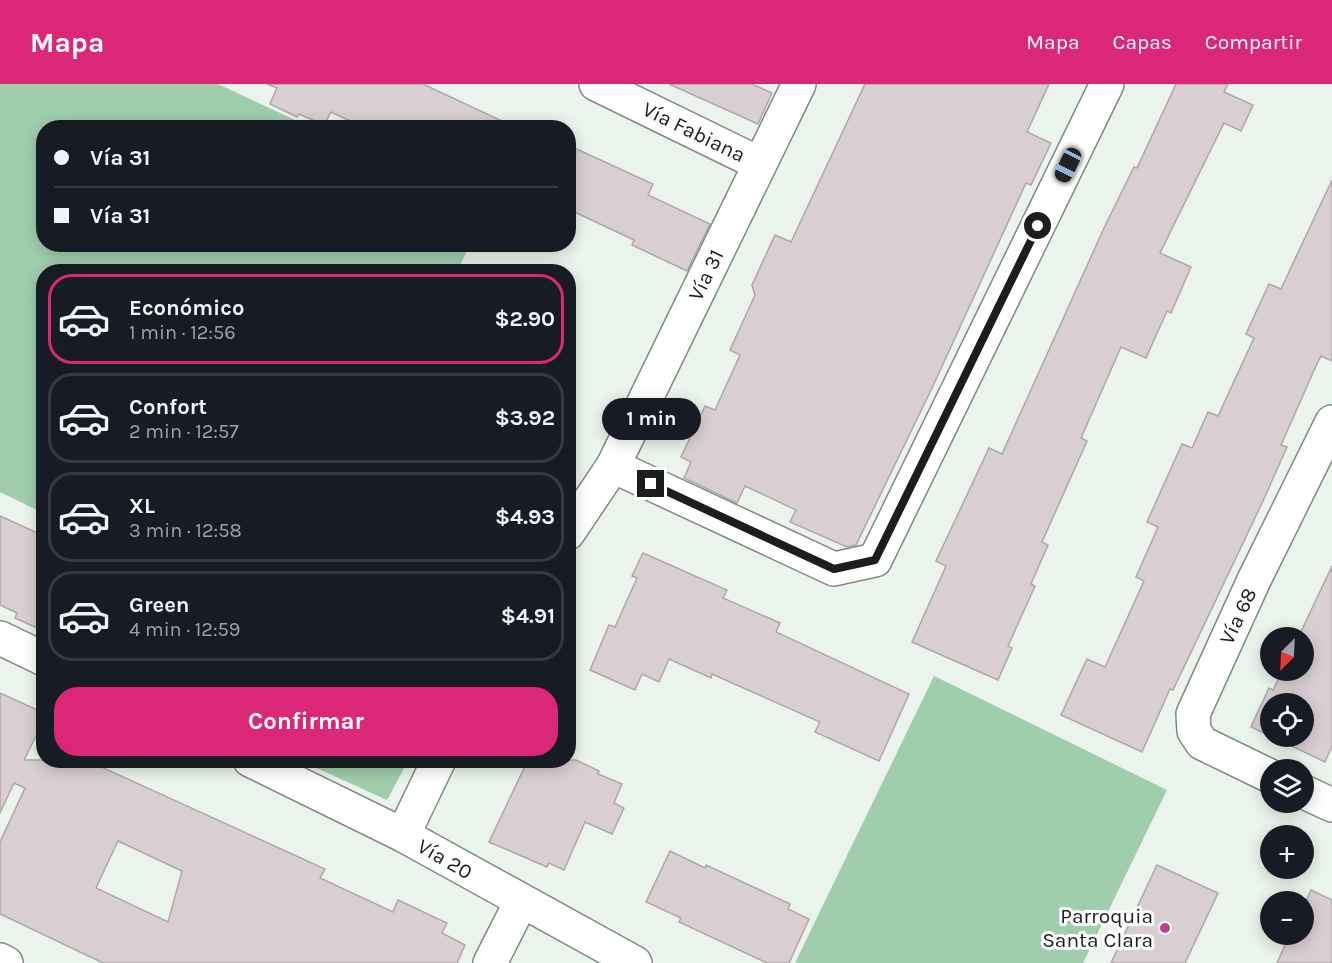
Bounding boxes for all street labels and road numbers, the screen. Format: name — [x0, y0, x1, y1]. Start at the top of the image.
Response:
street label: Vía Fabiana — [639, 97, 749, 167]
street label: Vía 31 — [683, 245, 729, 305]
street label: Vía 68 — [1215, 584, 1261, 648]
street label: Vía 20 — [413, 834, 477, 884]

